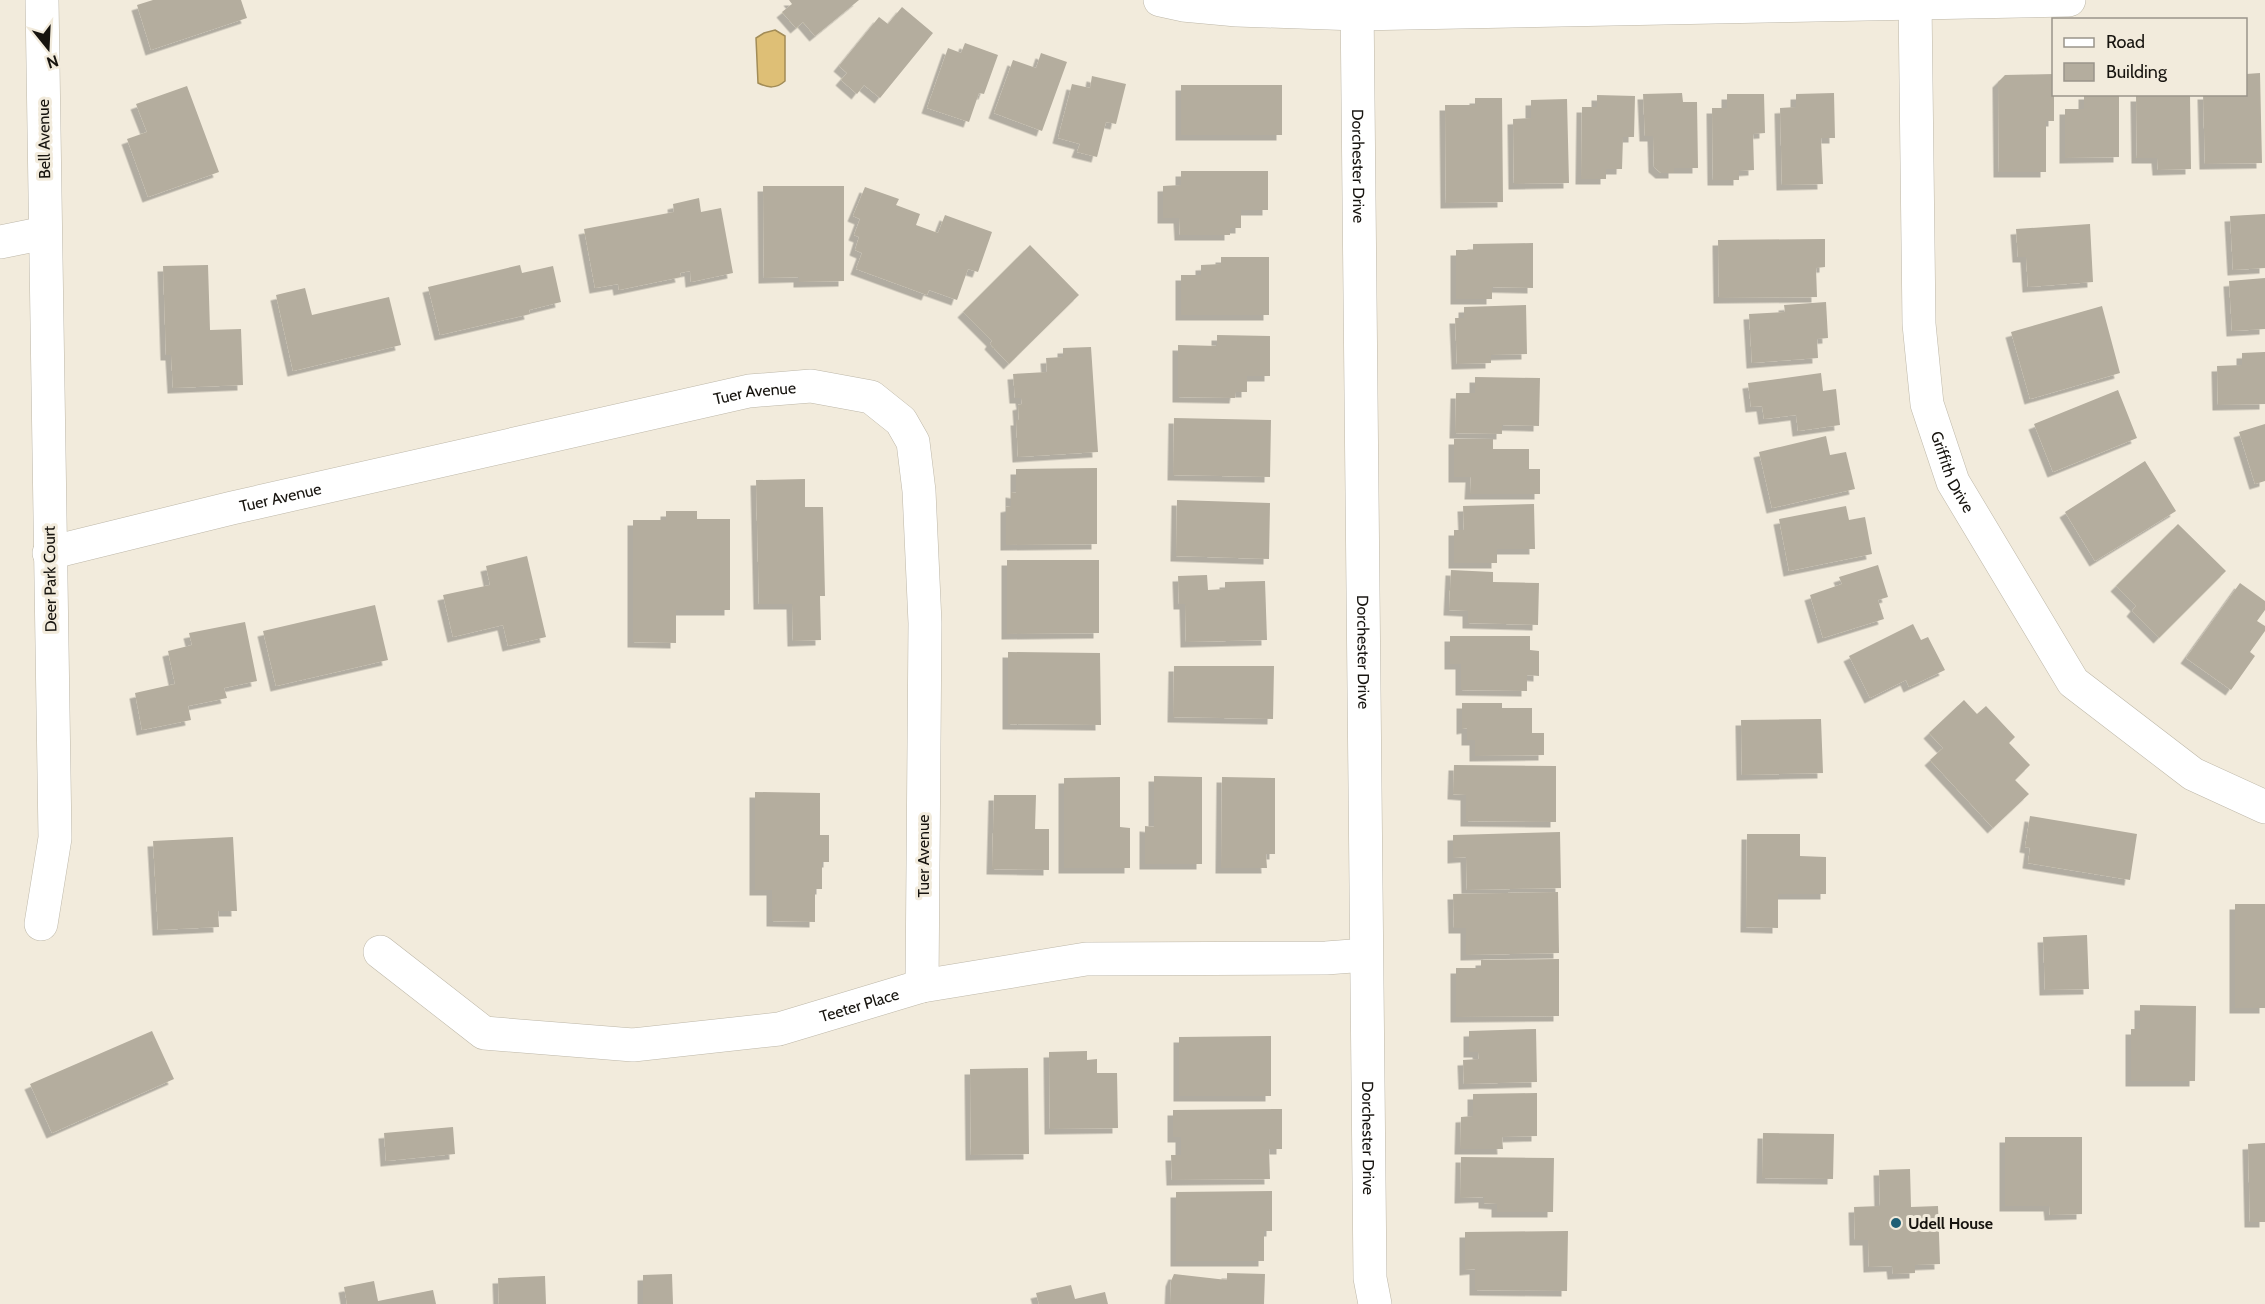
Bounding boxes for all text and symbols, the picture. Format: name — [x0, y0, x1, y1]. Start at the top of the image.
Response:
north arrow — [18, 18, 78, 78]
legend — [2052, 18, 2247, 96]
text: Road — [2106, 31, 2145, 53]
text: N — [44, 51, 61, 73]
text: Building — [2106, 61, 2168, 83]
street label: Bell Avenue — [34, 99, 54, 179]
street label: Dorchester Drive — [1349, 109, 1369, 223]
street label: Tuer Avenue — [712, 378, 797, 408]
street label: Griffith Drive — [1927, 429, 1979, 516]
street label: Tuer Avenue — [238, 479, 323, 516]
street label: Deer Park Court — [40, 525, 60, 632]
street label: Dorchester Drive — [1354, 595, 1374, 709]
street label: Tuer Avenue — [914, 814, 933, 898]
street label: Teeter Place — [817, 984, 901, 1026]
street label: Dorchester Drive — [1358, 1081, 1379, 1195]
place label: Udell House — [1908, 1214, 1993, 1233]
marker: Udell House — [1889, 1216, 1903, 1230]

